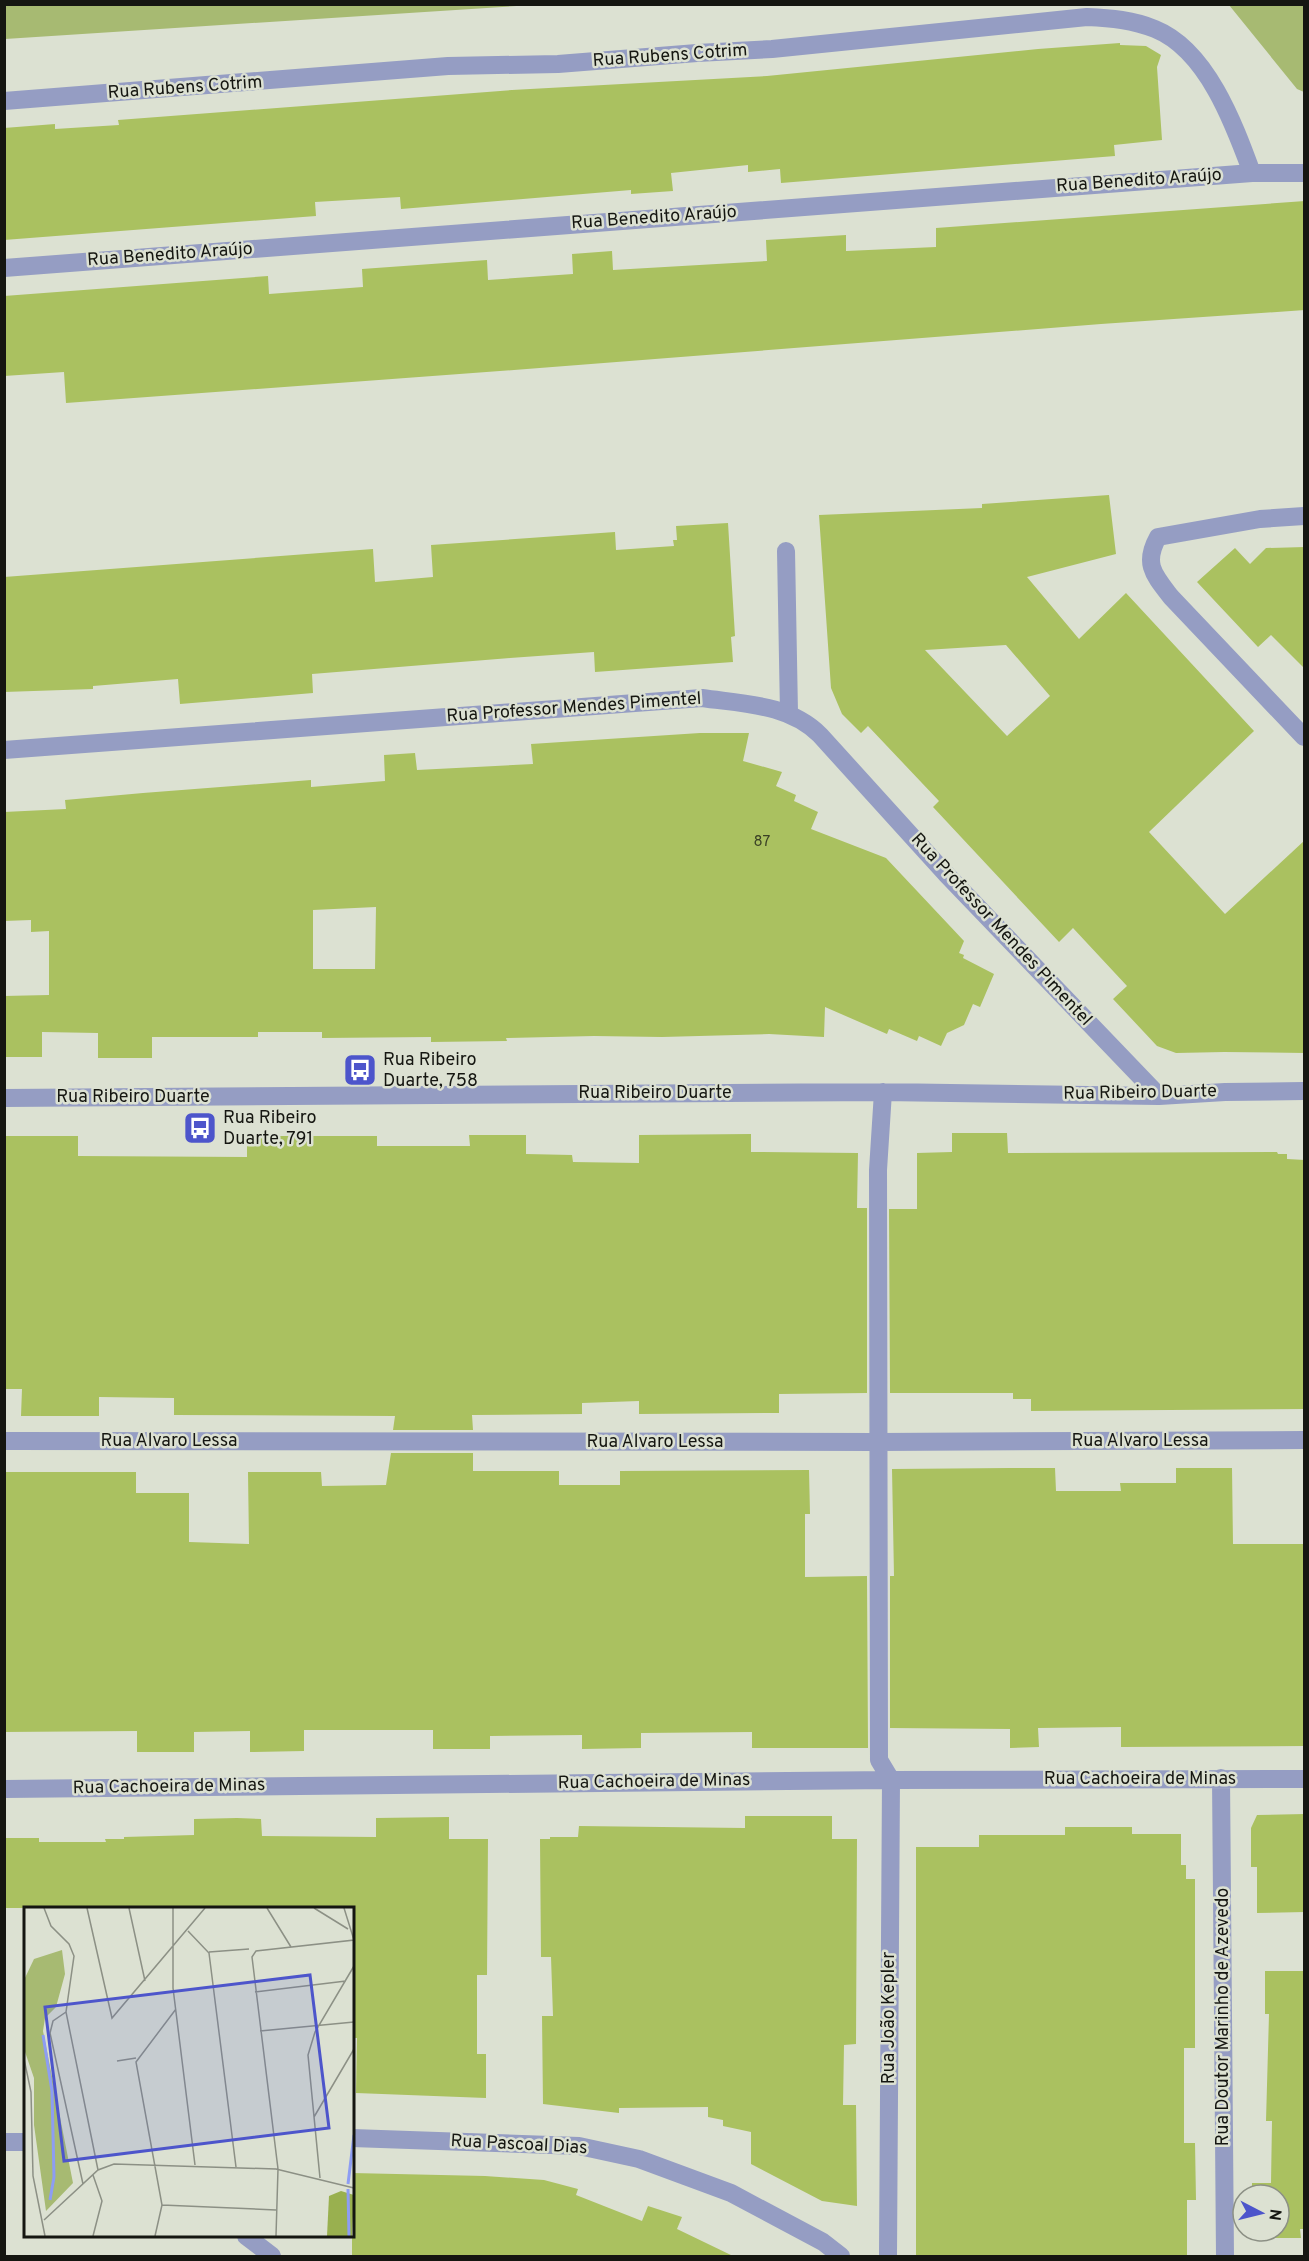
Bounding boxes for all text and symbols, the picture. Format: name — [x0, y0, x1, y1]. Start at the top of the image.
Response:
street label: Rua Rubens Cotrim — [592, 39, 748, 73]
street label: Rua Rubens Cotrim — [107, 71, 263, 105]
street label: Rua Benedito Araújo — [1055, 164, 1223, 198]
street label: Rua Benedito Araújo — [570, 201, 738, 235]
street label: Rua Benedito Araújo — [86, 238, 254, 272]
street label: Rua Professor Mendes Pimentel — [446, 688, 702, 728]
street label: Rua Professor Mendes Pimentel — [905, 829, 1097, 1031]
house number: 87 — [754, 833, 771, 852]
place label: Rua Ribeiro Duarte, 758 — [383, 1049, 478, 1093]
bus stop icon: Rua Ribeiro Duarte, 758 — [342, 1052, 378, 1088]
street label: Rua Ribeiro Duarte — [1063, 1080, 1217, 1106]
street label: Rua Ribeiro Duarte — [578, 1082, 732, 1105]
street label: Rua Ribeiro Duarte — [56, 1086, 210, 1109]
place label: Rua Ribeiro Duarte, 791 — [223, 1107, 316, 1151]
bus stop icon: Rua Ribeiro Duarte, 791 — [182, 1110, 218, 1146]
street label: Rua Alvaro Lessa — [101, 1430, 238, 1453]
street label: Rua Alvaro Lessa — [1072, 1430, 1209, 1453]
street label: Rua Alvaro Lessa — [587, 1431, 724, 1454]
street label: Rua Cachoeira de Minas — [1044, 1768, 1236, 1791]
street label: Rua Cachoeira de Minas — [558, 1769, 750, 1795]
street label: Rua Cachoeira de Minas — [73, 1774, 265, 1800]
street label: Rua Doutor Marinho de Azevedo — [1212, 1888, 1235, 2146]
inset map — [24, 1907, 354, 2237]
street label: Rua João Kepler — [878, 1952, 901, 2084]
street label: Rua Pascoal Dias — [450, 2130, 588, 2160]
north arrow — [1231, 2183, 1291, 2243]
text: N — [1263, 2208, 1285, 2222]

